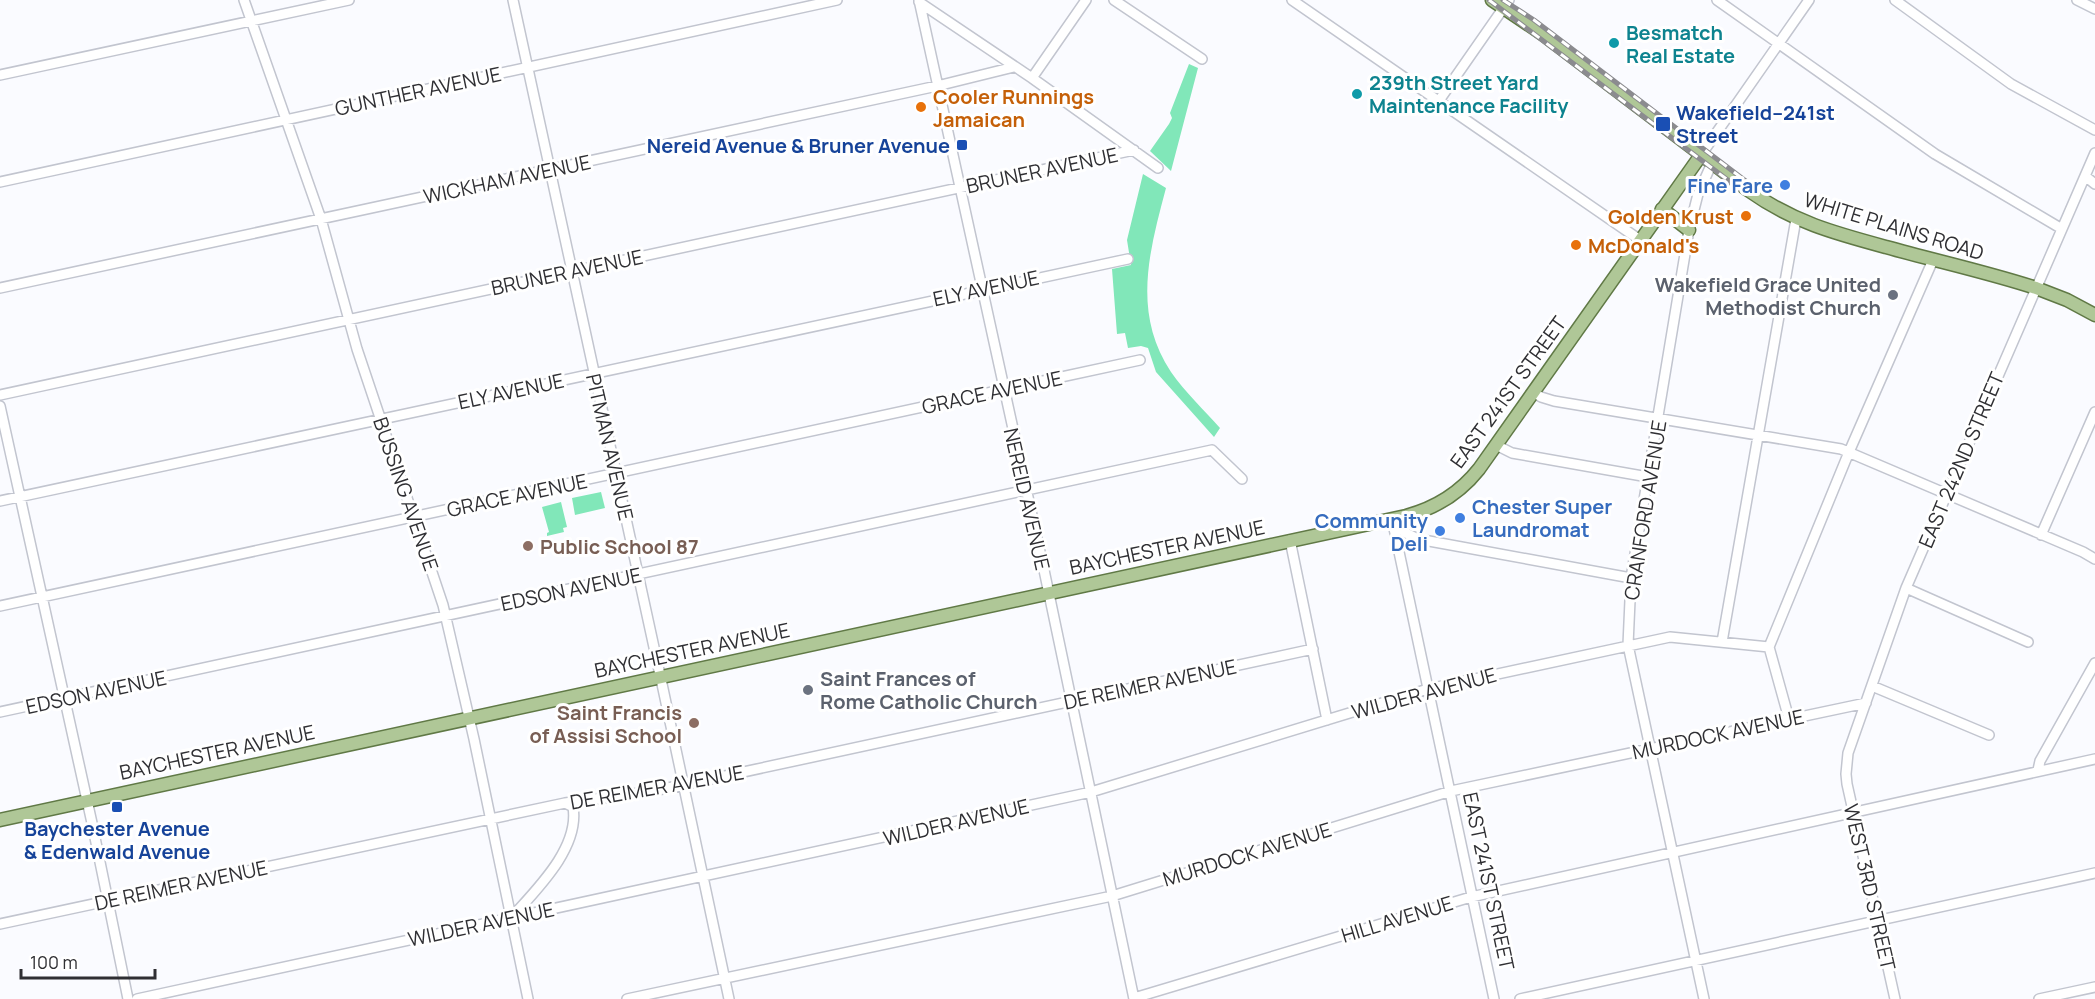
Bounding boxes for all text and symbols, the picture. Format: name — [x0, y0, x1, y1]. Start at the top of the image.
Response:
place label: Besmatch Real Estate — [1626, 19, 1735, 69]
marker: Besmatch Real Estate — [1607, 36, 1621, 50]
street label: GUNTHER AVENUE — [332, 60, 504, 122]
place label: 239th Street Yard Maintenance Facility — [1369, 69, 1569, 119]
place label: Cooler Runnings Jamaican — [933, 83, 1094, 133]
marker: 239th Street Yard Maintenance Facility — [1350, 87, 1364, 101]
place label: Wakefield–241st Street — [1676, 99, 1835, 149]
marker: Cooler Runnings Jamaican — [914, 100, 928, 114]
marker: Wakefield–241st Street — [1654, 115, 1672, 133]
place label: Nereid Avenue & Bruner Avenue — [647, 132, 950, 159]
marker: Nereid Avenue & Bruner Avenue — [955, 138, 969, 152]
street label: BRUNER AVENUE — [964, 141, 1120, 199]
street label: WICKHAM AVENUE — [421, 148, 593, 210]
place label: Fine Fare — [1687, 172, 1773, 199]
marker: Fine Fare — [1778, 178, 1792, 192]
street label: WHITE PLAINS ROAD — [1801, 186, 1987, 266]
place label: Golden Krust — [1608, 203, 1734, 230]
marker: Golden Krust — [1739, 209, 1753, 223]
place label: McDonald's — [1588, 232, 1700, 259]
marker: McDonald's — [1569, 238, 1583, 252]
street label: BRUNER AVENUE — [489, 243, 645, 301]
street label: ELY AVENUE — [930, 264, 1042, 312]
place label: Wakefield Grace United Methodist Church — [1655, 271, 1881, 321]
marker: Wakefield Grace United Methodist Church — [1886, 288, 1900, 302]
street label: EAST 241ST STREET — [1444, 311, 1572, 473]
street label: GRACE AVENUE — [919, 364, 1065, 420]
street label: ELY AVENUE — [455, 367, 567, 415]
street label: EAST 242ND STREET — [1912, 368, 2010, 552]
street label: PITMAN AVENUE — [580, 371, 640, 523]
street label: BUSSING AVENUE — [367, 413, 445, 575]
street label: CRANFORD AVENUE — [1617, 418, 1673, 602]
street label: NEREID AVENUE — [998, 425, 1056, 573]
street label: GRACE AVENUE — [444, 467, 590, 523]
place label: Chester Super Laundromat — [1472, 493, 1612, 543]
place label: Community Deli — [1315, 507, 1429, 557]
marker: Chester Super Laundromat — [1453, 511, 1467, 525]
street label: BAYCHESTER AVENUE — [1067, 513, 1267, 581]
marker: Community Deli — [1433, 524, 1447, 538]
place label: Public School 87 — [540, 533, 699, 560]
marker: Public School 87 — [521, 539, 535, 553]
street label: EDSON AVENUE — [498, 561, 644, 617]
street label: BAYCHESTER AVENUE — [592, 616, 792, 684]
street label: DE REIMER AVENUE — [1061, 652, 1239, 716]
street label: WILDER AVENUE — [1349, 661, 1499, 725]
street label: EDSON AVENUE — [23, 664, 169, 720]
place label: Saint Frances of Rome Catholic Church — [820, 665, 1038, 715]
marker: Saint Frances of Rome Catholic Church — [801, 683, 815, 697]
place label: Saint Francis of Assisi School — [529, 699, 682, 749]
street label: MURDOCK AVENUE — [1630, 703, 1806, 765]
marker: Saint Francis of Assisi School — [687, 716, 701, 730]
street label: BAYCHESTER AVENUE — [117, 718, 317, 786]
street label: DE REIMER AVENUE — [568, 758, 746, 816]
street label: EAST 241ST STREET — [1457, 790, 1521, 972]
street label: WILDER AVENUE — [880, 792, 1032, 852]
marker: Baychester Avenue & Edenwald Avenue — [110, 800, 124, 814]
street label: WEST 3RD STREET — [1838, 801, 1902, 973]
place label: Baychester Avenue & Edenwald Avenue — [24, 815, 210, 865]
street label: MURDOCK AVENUE — [1159, 816, 1335, 892]
street label: DE REIMER AVENUE — [92, 853, 270, 917]
street label: HILL AVENUE — [1338, 889, 1456, 949]
street label: WILDER AVENUE — [405, 895, 557, 953]
scale bar — [21, 942, 154, 980]
text: 100 m — [30, 950, 78, 974]

